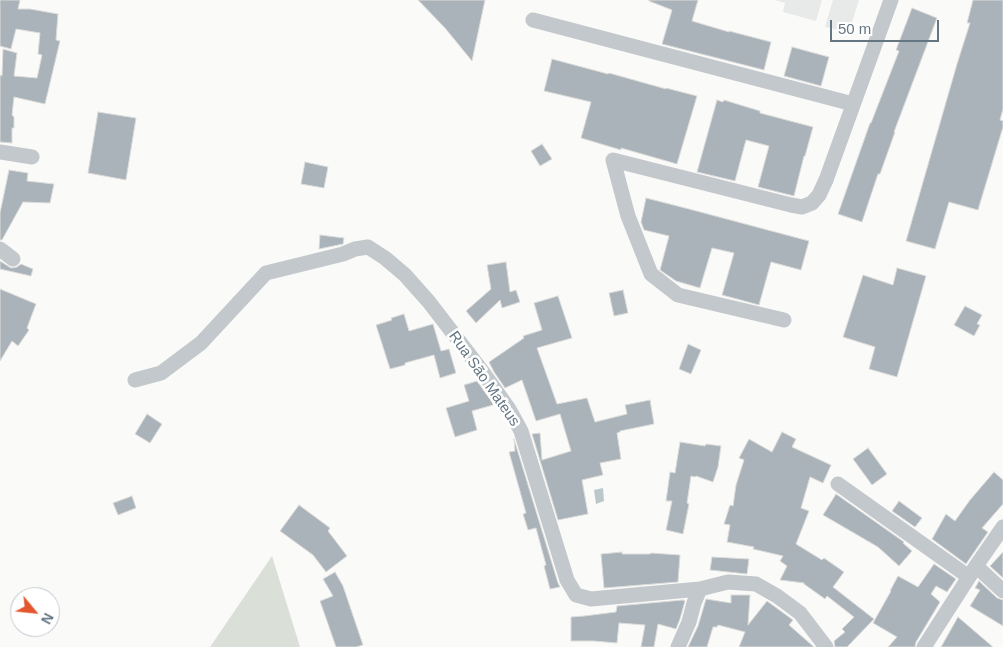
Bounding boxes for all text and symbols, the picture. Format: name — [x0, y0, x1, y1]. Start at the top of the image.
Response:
scale bar — [833, 10, 942, 42]
text: 50 m — [838, 20, 871, 37]
street label: Rua São Mateus — [445, 328, 523, 430]
north arrow — [10, 587, 60, 637]
text: N — [38, 610, 57, 627]

